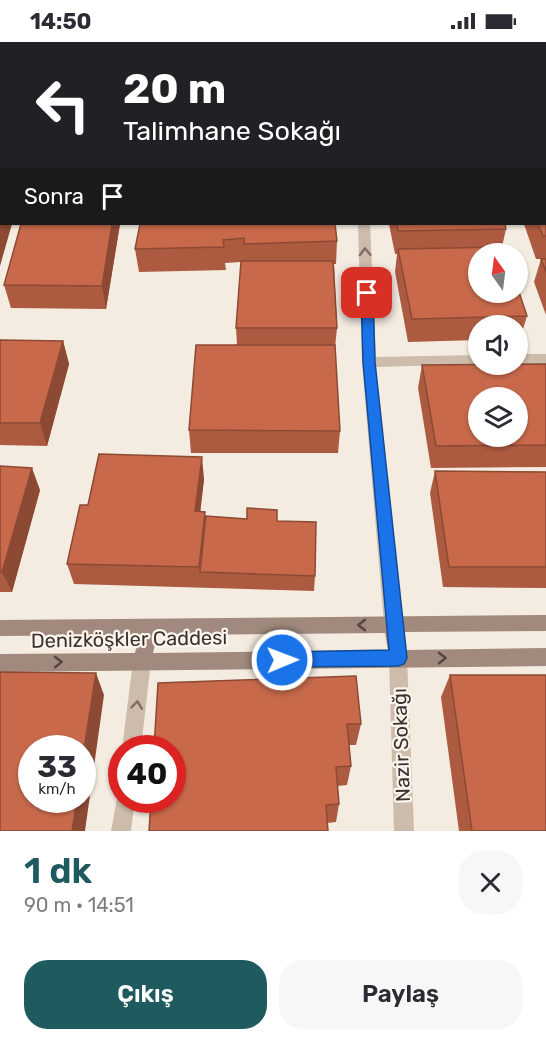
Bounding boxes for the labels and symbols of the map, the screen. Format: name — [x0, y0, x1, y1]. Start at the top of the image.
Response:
north arrow — [468, 243, 528, 303]
one-way arrow — [359, 248, 372, 257]
pin — [341, 267, 392, 318]
one-way arrow — [357, 619, 366, 631]
street label: Denizköşkler Caddesi — [31, 625, 227, 653]
position arrow — [250, 628, 314, 692]
one-way arrow — [438, 651, 447, 664]
one-way arrow — [54, 656, 63, 669]
street label: Nazir Sokağı — [387, 688, 415, 802]
one-way arrow — [130, 700, 142, 710]
speed limit sign: 40 — [108, 735, 186, 813]

